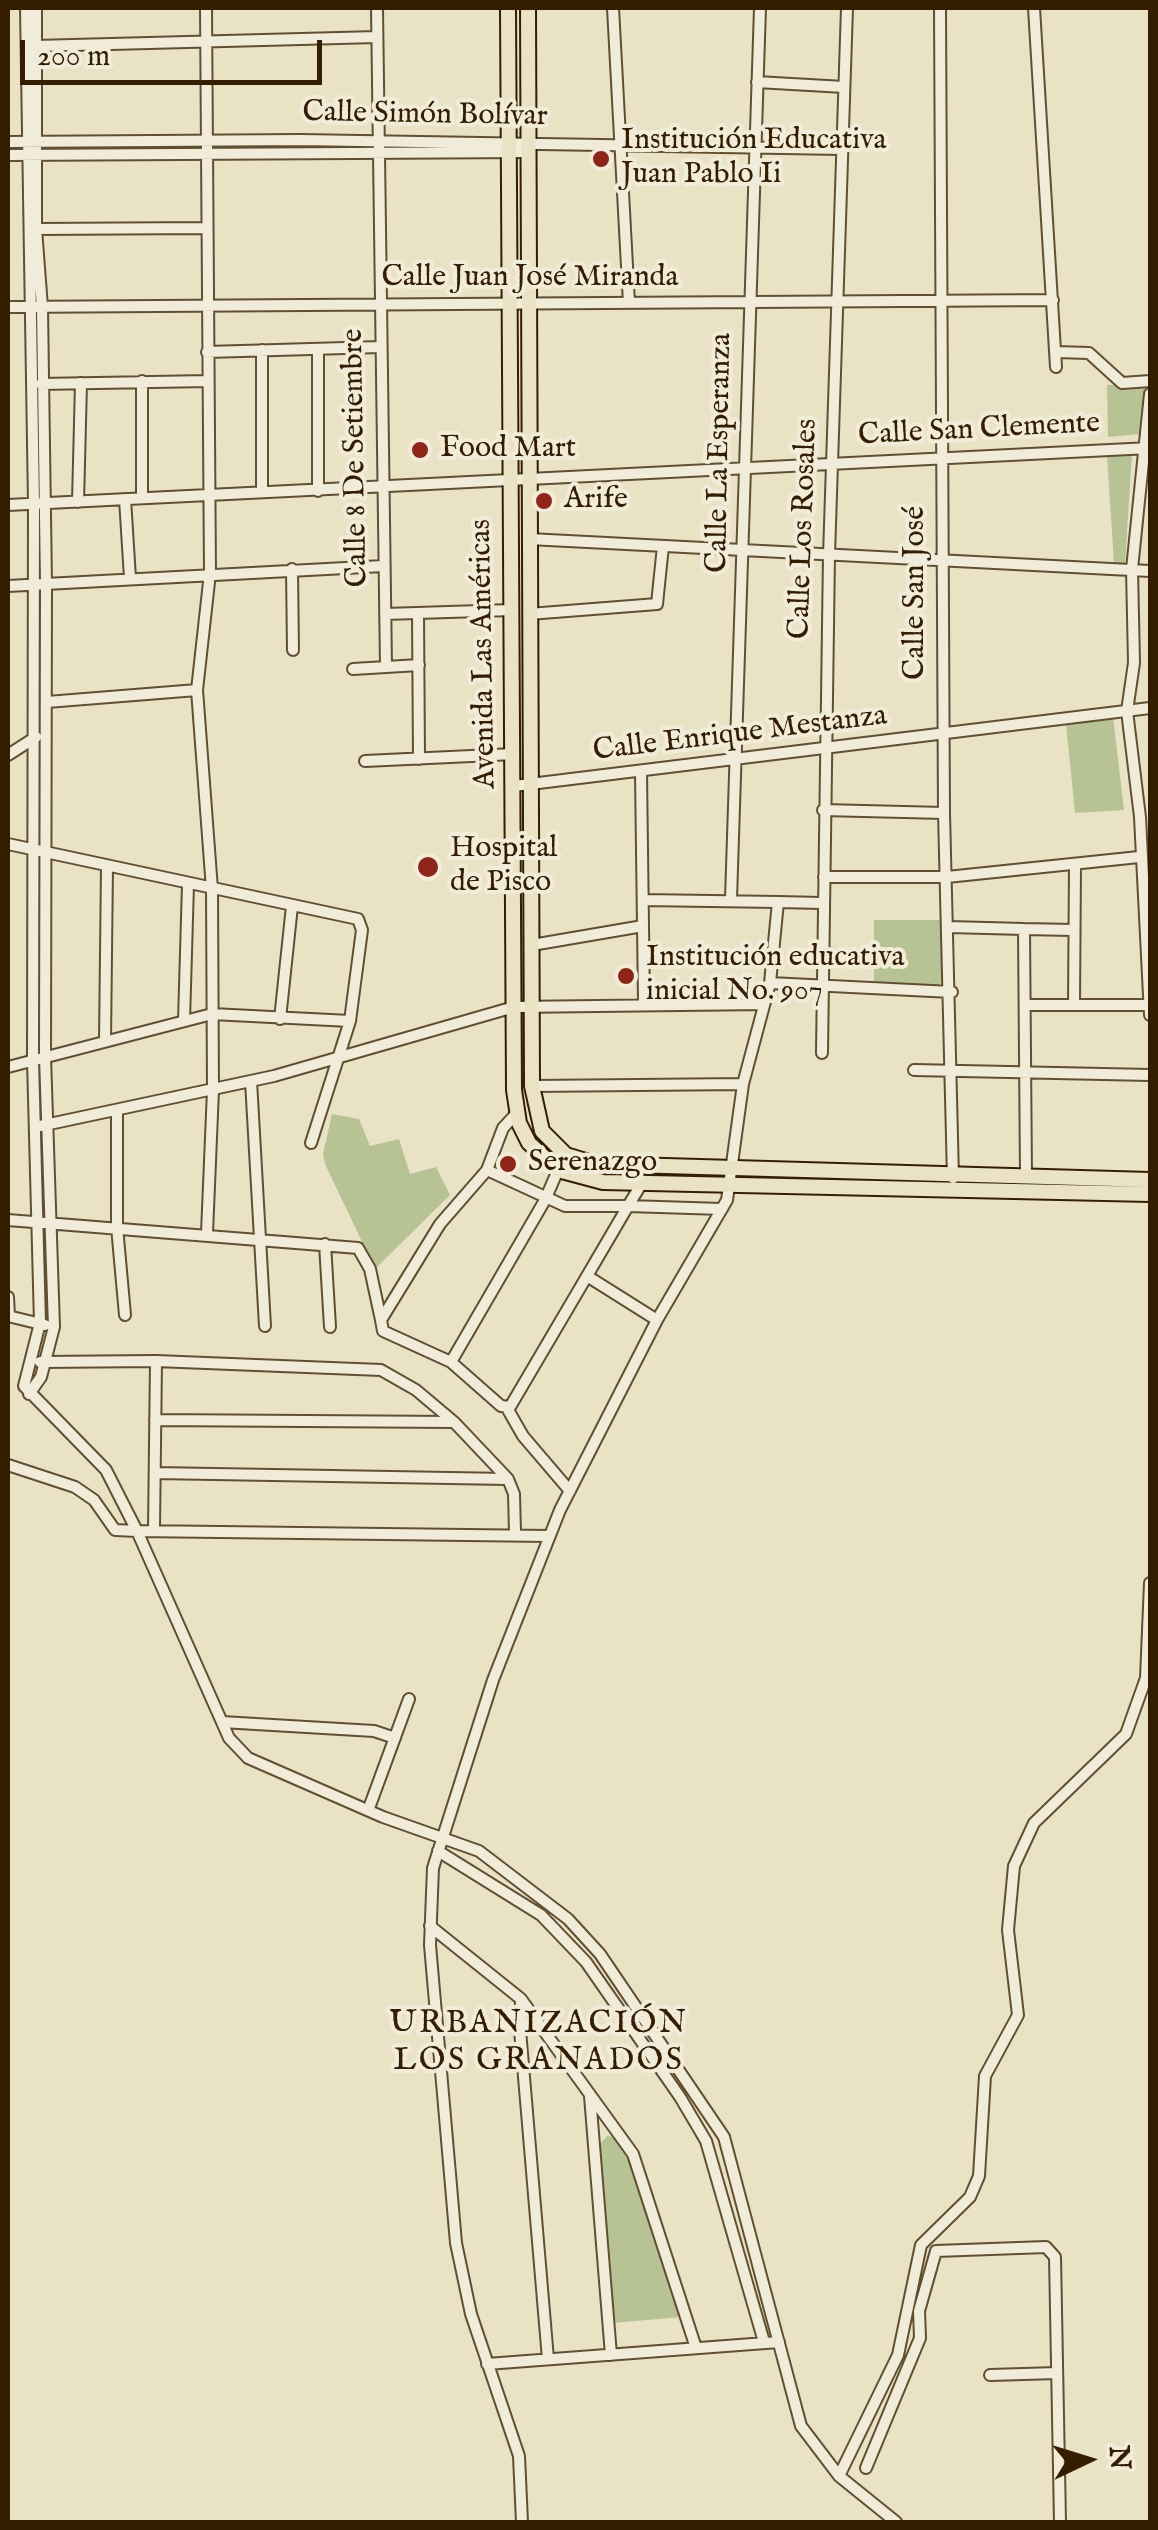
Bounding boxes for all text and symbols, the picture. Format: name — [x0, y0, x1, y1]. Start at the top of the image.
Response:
scale bar — [25, 20, 328, 82]
text: 200 m — [37, 38, 110, 76]
street label: Calle Simón Bolívar — [302, 96, 548, 136]
place label: Institución Educativa Juan Pablo Ii — [621, 124, 886, 194]
marker: Institución Educativa Juan Pablo Ii — [590, 148, 612, 170]
street label: Calle Juan José Miranda — [381, 261, 679, 297]
street label: Calle 8 De Setiembre — [337, 328, 377, 588]
street label: Calle La Esperanza — [701, 333, 741, 573]
street label: Calle San Clemente — [857, 407, 1101, 455]
street label: Calle Los Rosales — [783, 418, 827, 640]
place label: Food Mart — [440, 432, 576, 468]
marker: Food Mart — [409, 439, 431, 461]
place label: Arife — [564, 483, 628, 519]
marker: Arife — [533, 490, 555, 512]
street label: Calle San José — [899, 506, 935, 680]
street label: Avenida Las Américas — [465, 519, 505, 789]
street label: Calle Enrique Mestanza — [591, 699, 889, 771]
place label: Hospital de Pisco — [450, 832, 558, 902]
marker: Hospital de Pisco — [415, 854, 441, 880]
place label: Institución educativa inicial No. 907 — [646, 941, 904, 1012]
marker: Institución educativa inicial No. 907 — [615, 965, 637, 987]
place label: Serenazgo — [528, 1146, 657, 1182]
marker: Serenazgo — [497, 1153, 519, 1175]
district label: URBANIZACIÓN LOS GRANADOS — [389, 2006, 689, 2081]
north arrow — [1038, 2410, 1138, 2510]
text: N — [1100, 2445, 1137, 2471]

